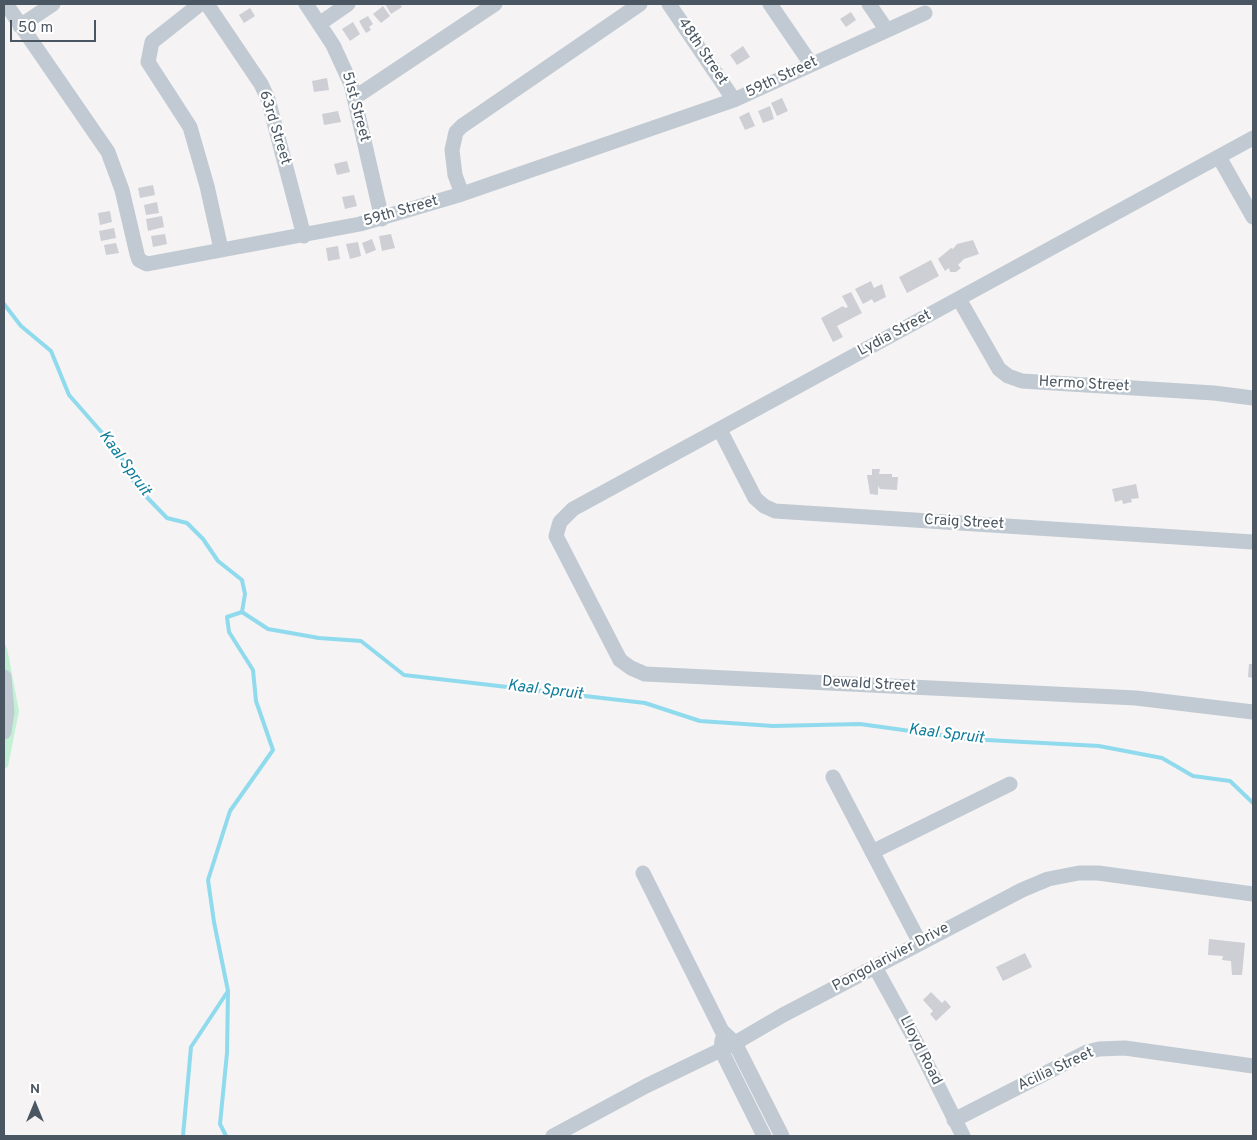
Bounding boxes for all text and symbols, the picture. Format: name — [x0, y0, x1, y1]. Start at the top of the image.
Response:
scale bar — [12, 10, 99, 42]
street label: 48th Street — [673, 15, 731, 89]
text: 50 m — [18, 19, 53, 38]
street label: 59th Street — [743, 54, 821, 102]
street label: 51st Street — [337, 70, 373, 144]
street label: 63rd Street — [254, 89, 294, 167]
street label: 59th Street — [362, 193, 440, 231]
street label: Lydia Street — [855, 307, 935, 361]
street label: Hermo Street — [1038, 374, 1130, 396]
water label: Kaal Spruit — [94, 428, 154, 500]
street label: Craig Street — [923, 512, 1005, 534]
street label: Dewald Street — [822, 674, 916, 696]
water label: Kaal Spruit — [506, 677, 584, 705]
water label: Kaal Spruit — [907, 721, 985, 749]
street label: Pongolarivier Drive — [830, 920, 952, 996]
street label: Lloyd Road — [895, 1013, 945, 1089]
street label: Acilia Street — [1015, 1045, 1097, 1095]
north arrow — [10, 1080, 60, 1130]
text: N — [30, 1081, 40, 1098]

